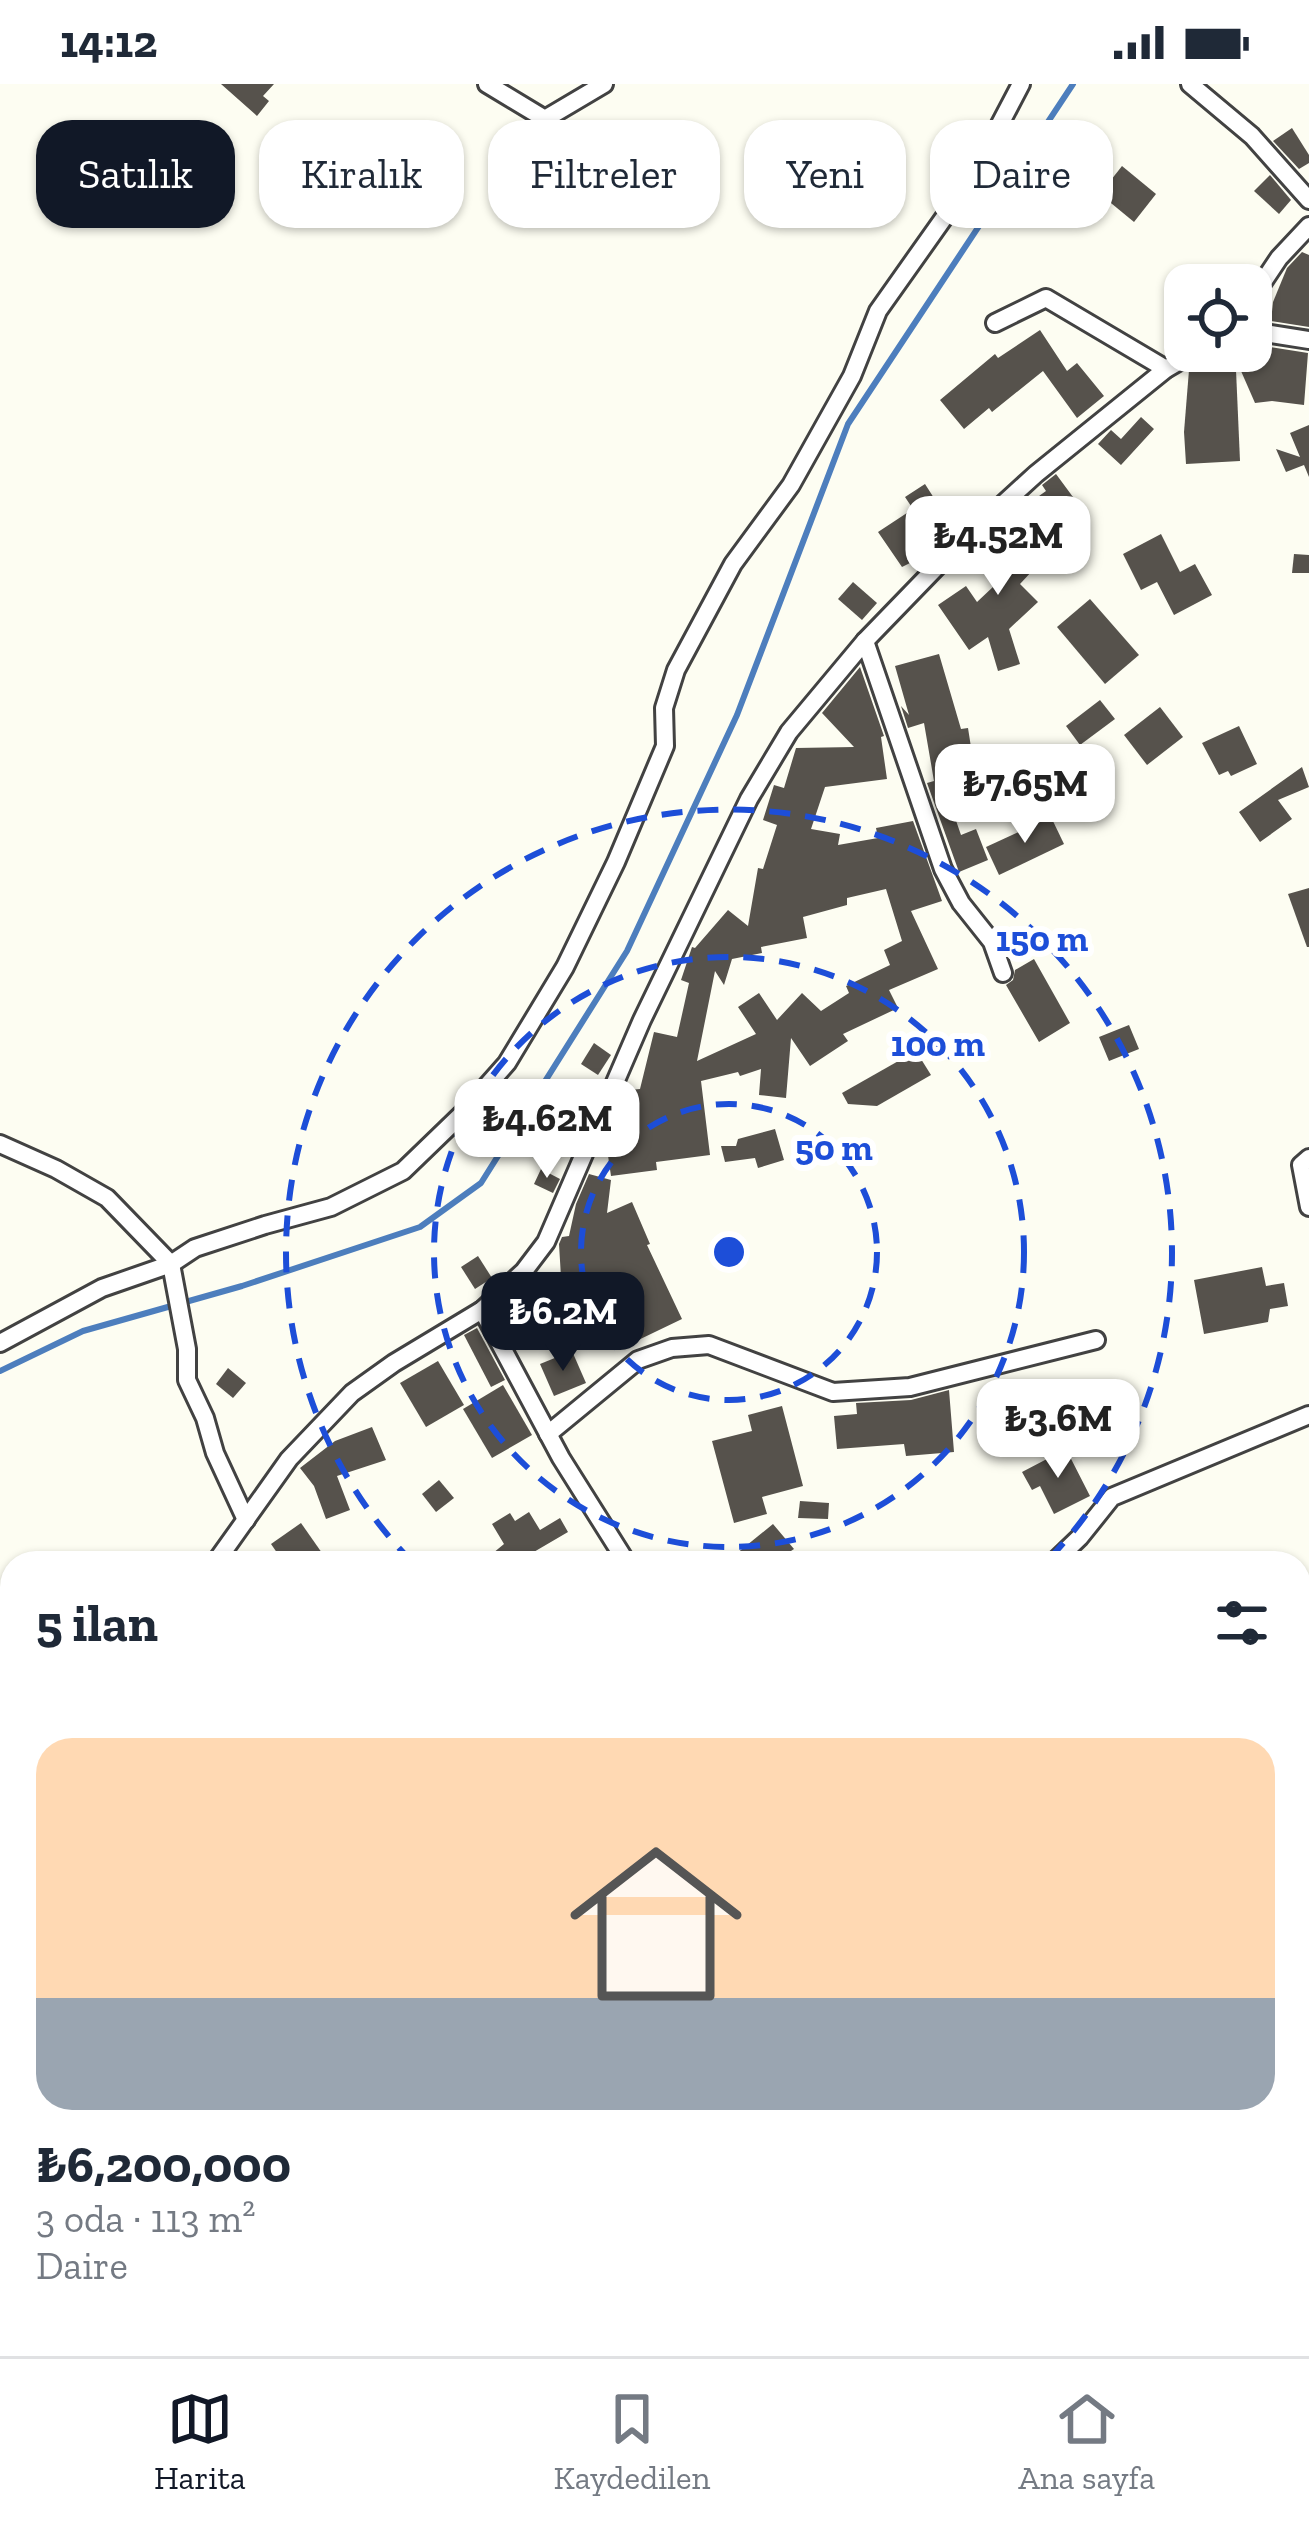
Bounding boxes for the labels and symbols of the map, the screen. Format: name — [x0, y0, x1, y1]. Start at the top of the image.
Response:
pin: ₺4.52M — [900, 496, 1096, 598]
pin: ₺7.65M — [927, 744, 1123, 846]
text: 150 m — [996, 917, 1089, 960]
text: 100 m — [891, 1022, 986, 1065]
pin: ₺4.62M — [449, 1079, 645, 1181]
text: 50 m — [795, 1126, 873, 1169]
centre of rings — [708, 1231, 750, 1273]
pin: ₺6.2M — [479, 1272, 647, 1374]
pin: ₺3.6M — [974, 1379, 1142, 1481]

